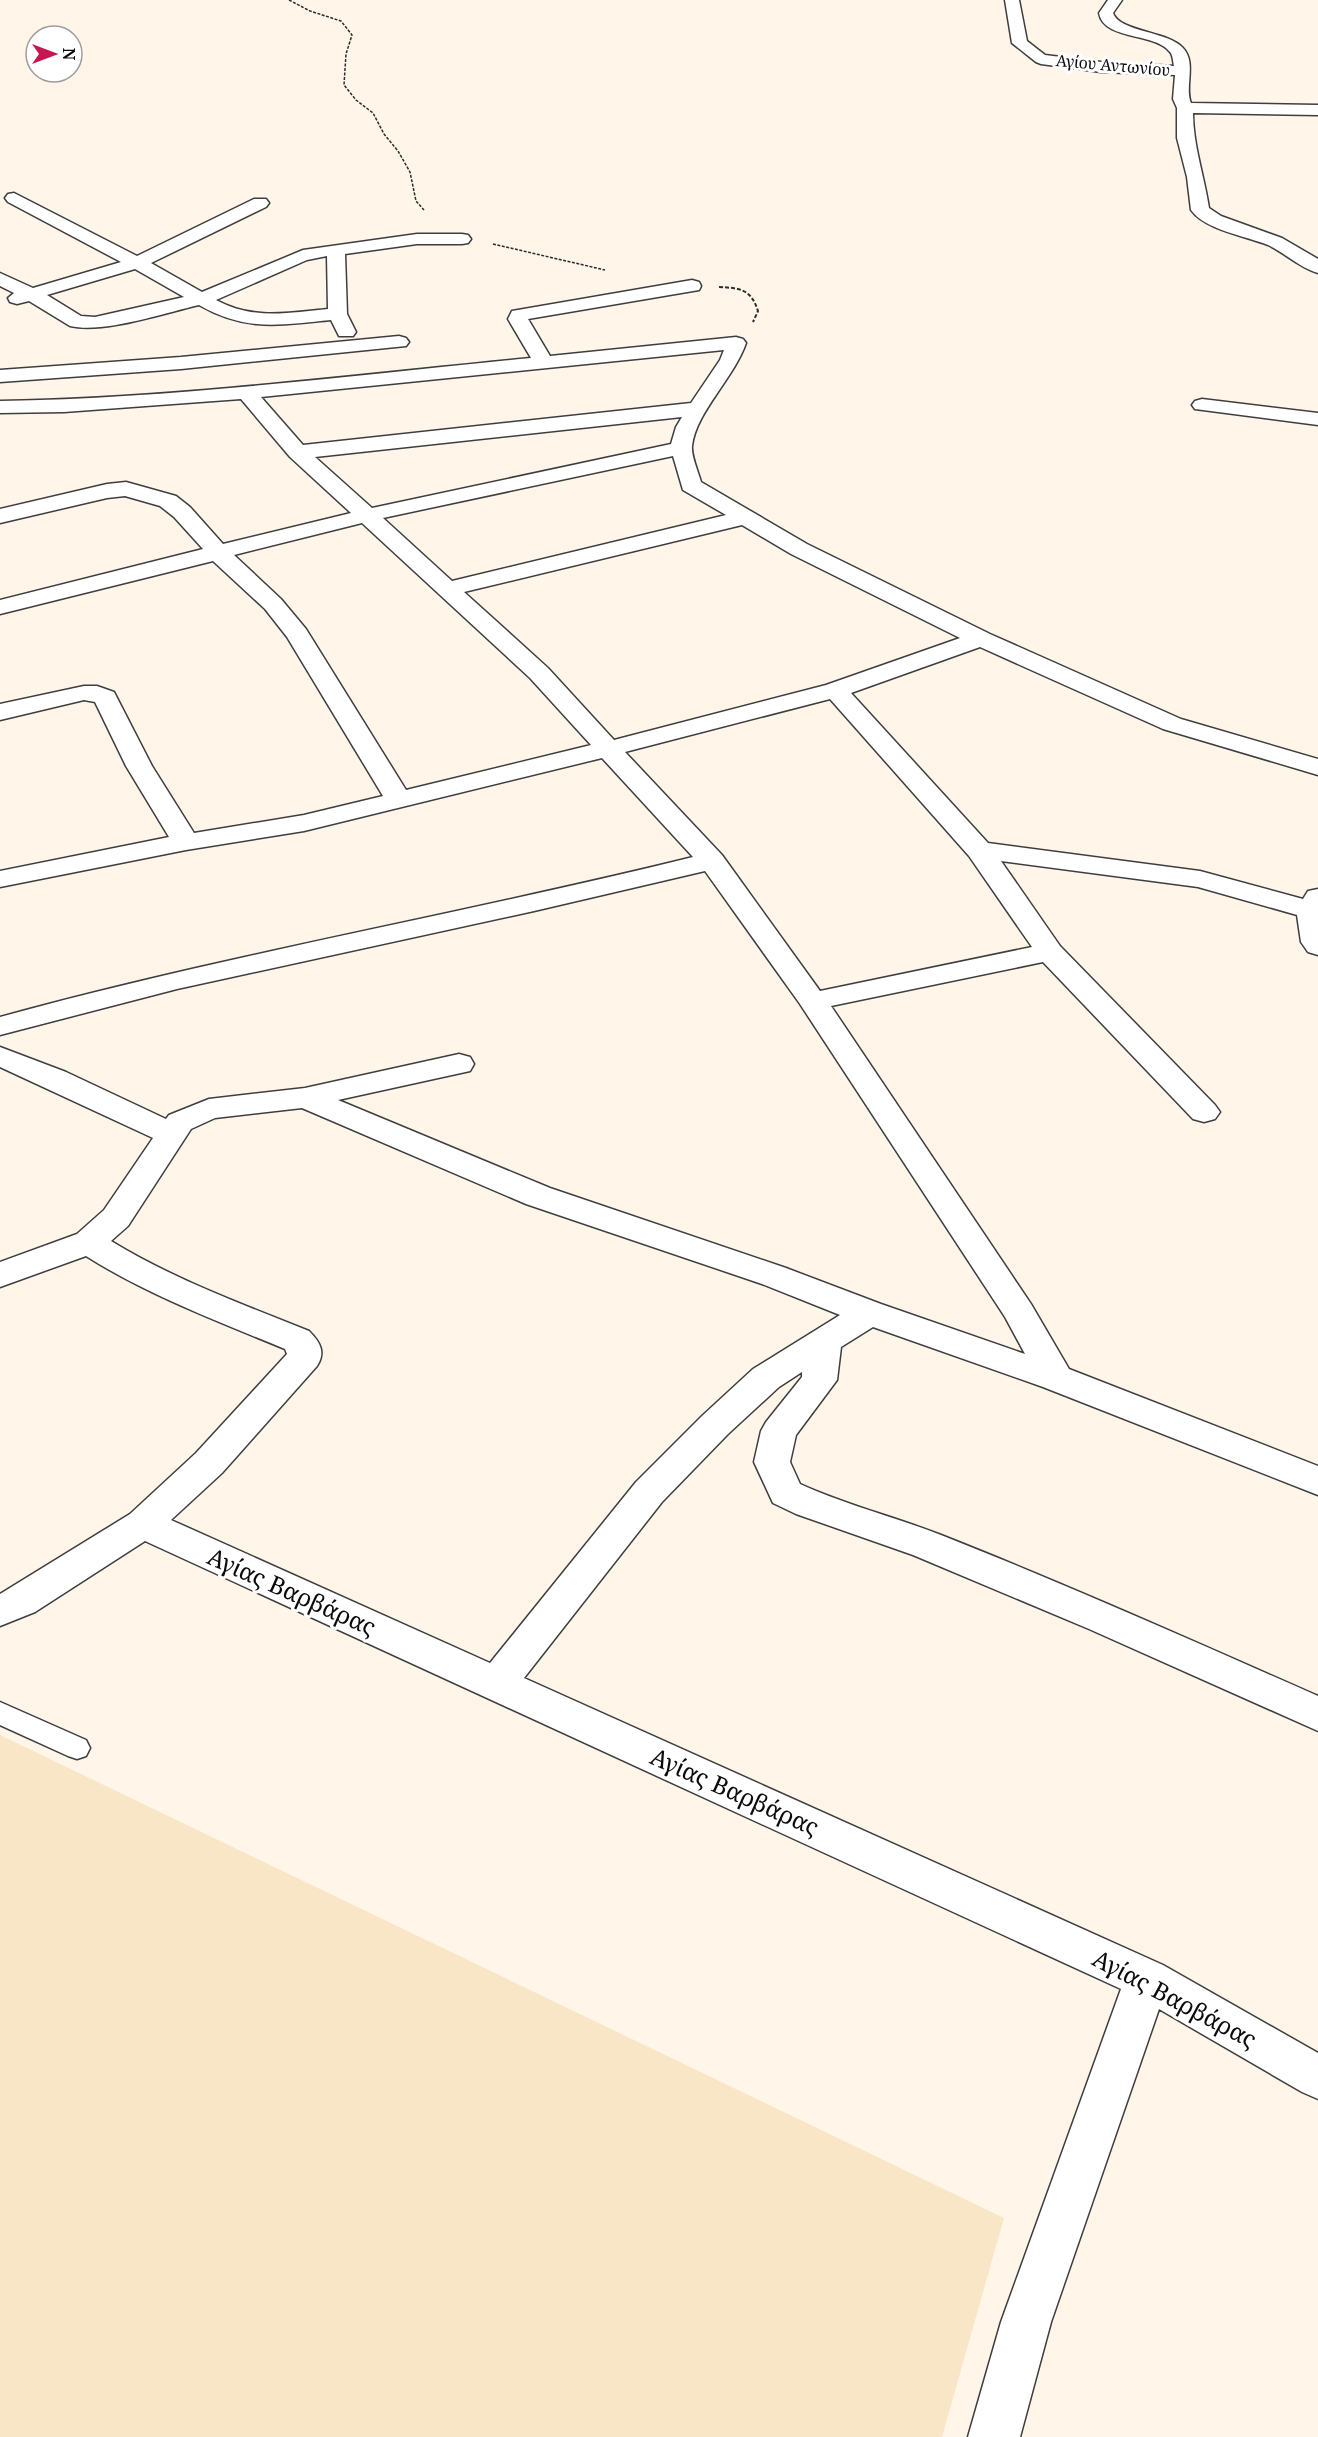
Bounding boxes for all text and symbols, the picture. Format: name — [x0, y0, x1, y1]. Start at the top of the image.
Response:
north arrow — [24, 24, 84, 84]
text: N — [58, 48, 80, 61]
street label: Αγίου Αντωνίου — [1055, 49, 1171, 81]
street label: Αγίας Βαρβάρας — [203, 1539, 381, 1643]
street label: Αγίας Βαρβάρας — [646, 1739, 824, 1843]
street label: Αγίας Βαρβάρας — [1087, 1941, 1263, 2055]

